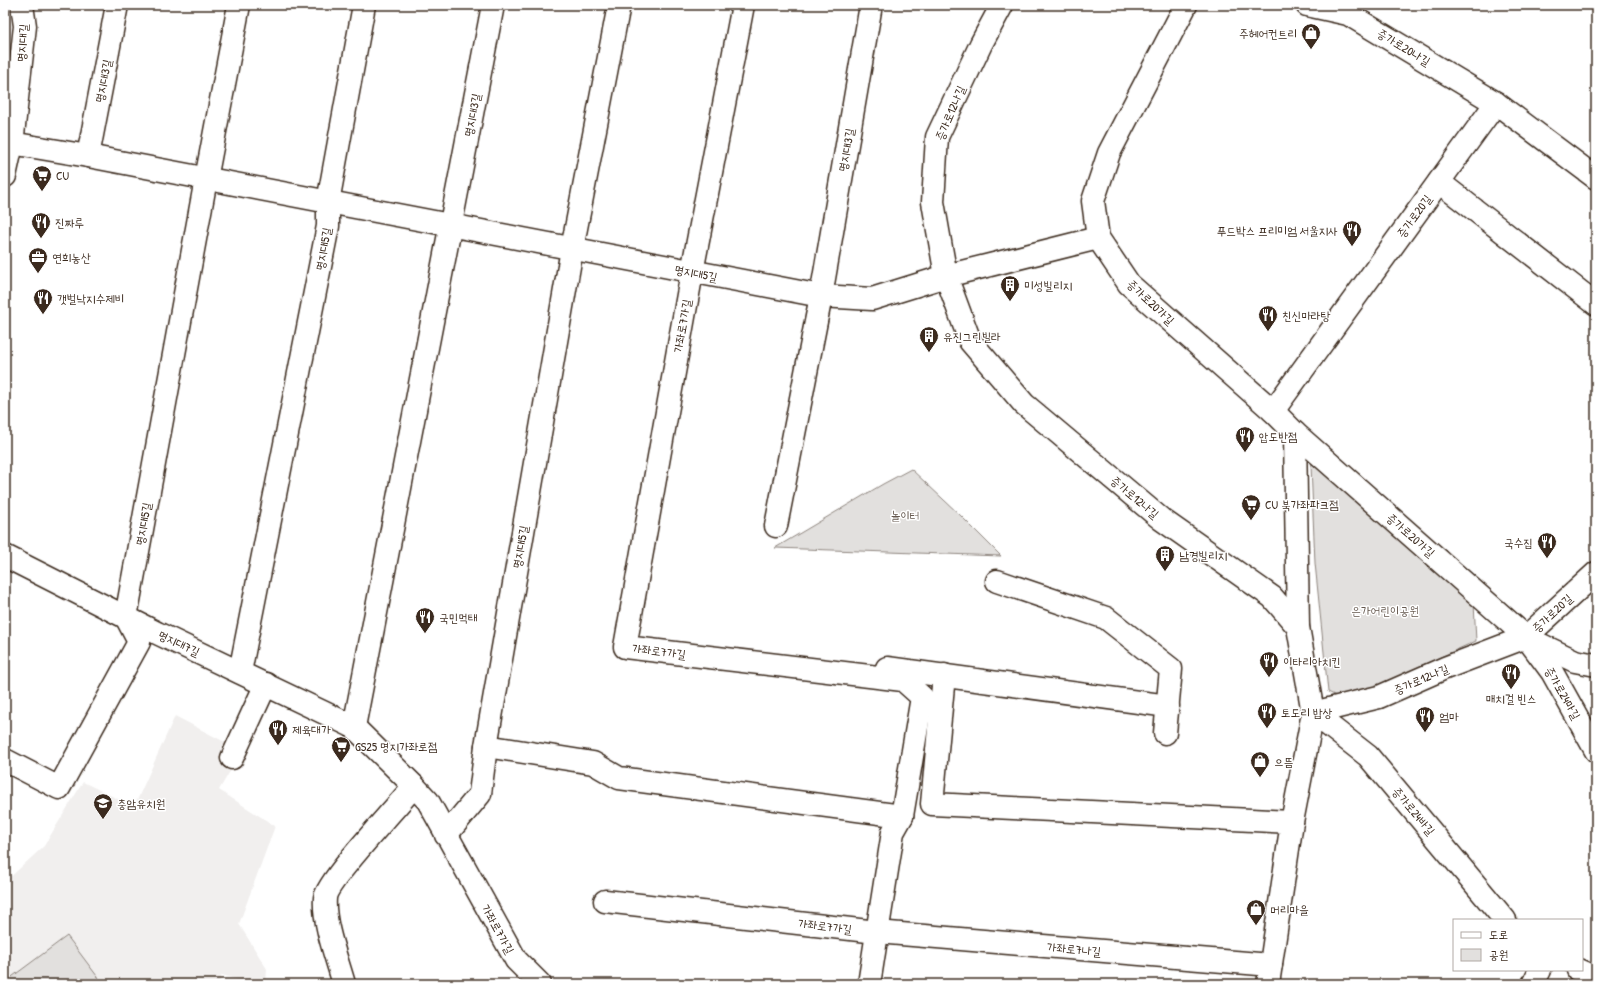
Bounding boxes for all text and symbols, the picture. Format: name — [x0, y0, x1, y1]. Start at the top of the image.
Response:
shop icon: 주헤어컨트리 — [1300, 22, 1322, 50]
street label: 명지대길 — [12, 23, 32, 63]
street label: 증가로20나길 — [1374, 24, 1434, 70]
place label: 주헤어컨트리 — [1239, 25, 1297, 42]
street label: 명지대3길 — [90, 57, 116, 104]
street label: 증가로12나길 — [931, 83, 969, 143]
street label: 명지대3길 — [459, 91, 485, 138]
street label: 명지대3길 — [834, 127, 858, 173]
supermarket icon: CU — [31, 164, 53, 192]
place label: CU — [56, 167, 70, 184]
street label: 증가로20길 — [1393, 191, 1436, 241]
restaurant icon: 진짜루 — [30, 211, 52, 239]
place label: 진짜루 — [55, 214, 84, 231]
restaurant icon: 푸드박스 프리미엄 서울지사 — [1341, 219, 1363, 247]
place label: 푸드박스 프리미엄 서울지사 — [1217, 222, 1338, 239]
street label: 명지대5길 — [311, 226, 335, 272]
office icon: 연희농산 — [27, 246, 49, 274]
place label: 연희농산 — [52, 249, 91, 266]
street label: 명지대5길 — [673, 260, 719, 286]
building icon: 미성빌리지 — [999, 274, 1021, 302]
street label: 증가로20가길 — [1124, 276, 1179, 329]
place label: 미성빌리지 — [1024, 277, 1072, 294]
restaurant icon: 갯벌낙지수제비 — [32, 287, 54, 315]
place label: 갯벌낙지수제비 — [57, 290, 125, 307]
street label: 가좌로7가길 — [669, 297, 695, 354]
restaurant icon: 친신마라탕 — [1257, 304, 1279, 332]
place label: 친신마라탕 — [1282, 307, 1331, 324]
building icon: 유진그린빌라 — [918, 325, 940, 353]
place label: 유진그린빌라 — [943, 328, 1001, 345]
restaurant icon: 압도반점 — [1234, 425, 1256, 453]
place label: 압도반점 — [1259, 428, 1298, 445]
street label: 증가로12나길 — [1107, 472, 1163, 522]
supermarket icon: CU 북가좌파크점 — [1240, 493, 1262, 521]
place label: CU 북가좌파크점 — [1265, 496, 1339, 513]
street label: 명지대5길 — [131, 501, 155, 547]
park label: 놀이터 — [891, 507, 919, 524]
street label: 증가로20가길 — [1383, 509, 1439, 561]
street label: 명지대5길 — [508, 524, 532, 570]
restaurant icon: 국수집 — [1536, 531, 1558, 559]
place label: 국수집 — [1504, 534, 1533, 551]
building icon: 남경빌리지 — [1154, 544, 1176, 572]
place label: 남경빌리지 — [1179, 547, 1227, 564]
street label: 증가로20길 — [1528, 590, 1576, 636]
park label: 은가어린이공원 — [1351, 602, 1419, 619]
restaurant icon: 국민먹태 — [414, 606, 436, 634]
place label: 국민먹태 — [439, 609, 478, 626]
street label: 명지대7길 — [155, 626, 203, 660]
street label: 가좌로7가길 — [631, 639, 687, 663]
restaurant icon: 이타리아치킨 — [1258, 650, 1280, 678]
place label: 이타리아치킨 — [1283, 653, 1341, 670]
street label: 증가로12나길 — [1391, 660, 1451, 698]
restaurant icon: 매치걸 빈스 — [1500, 662, 1522, 690]
street label: 증가로24마길 — [1541, 663, 1585, 723]
place label: 매치걸 빈스 — [1485, 690, 1537, 707]
restaurant icon: 토도리 밥상 — [1256, 701, 1278, 729]
place label: 토도리 밥상 — [1281, 704, 1332, 721]
restaurant icon: 엄마 — [1414, 705, 1436, 733]
place label: 엄마 — [1439, 708, 1459, 725]
restaurant icon: 제육대가 — [267, 718, 289, 746]
place label: 제육대가 — [292, 721, 331, 738]
supermarket icon: GS25 명지가좌로점 — [330, 735, 352, 763]
place label: GS25 명지가좌로점 — [355, 738, 438, 755]
shop icon: 으뜸 — [1249, 750, 1271, 778]
place label: 으뜸 — [1274, 753, 1293, 770]
street label: 증가로24바길 — [1389, 783, 1439, 839]
school or university icon: 충암유치원 — [92, 792, 114, 820]
place label: 충암유치원 — [117, 795, 165, 812]
shop icon: 머리마을 — [1245, 898, 1267, 926]
street label: 가좌로7가길 — [477, 901, 519, 957]
place label: 머리마을 — [1270, 901, 1309, 918]
street label: 가좌로7가길 — [797, 914, 853, 938]
legend — [1453, 919, 1583, 971]
text: 도로 — [1489, 926, 1508, 943]
street label: 가좌로7나길 — [1046, 938, 1102, 960]
text: 공원 — [1489, 946, 1508, 963]

